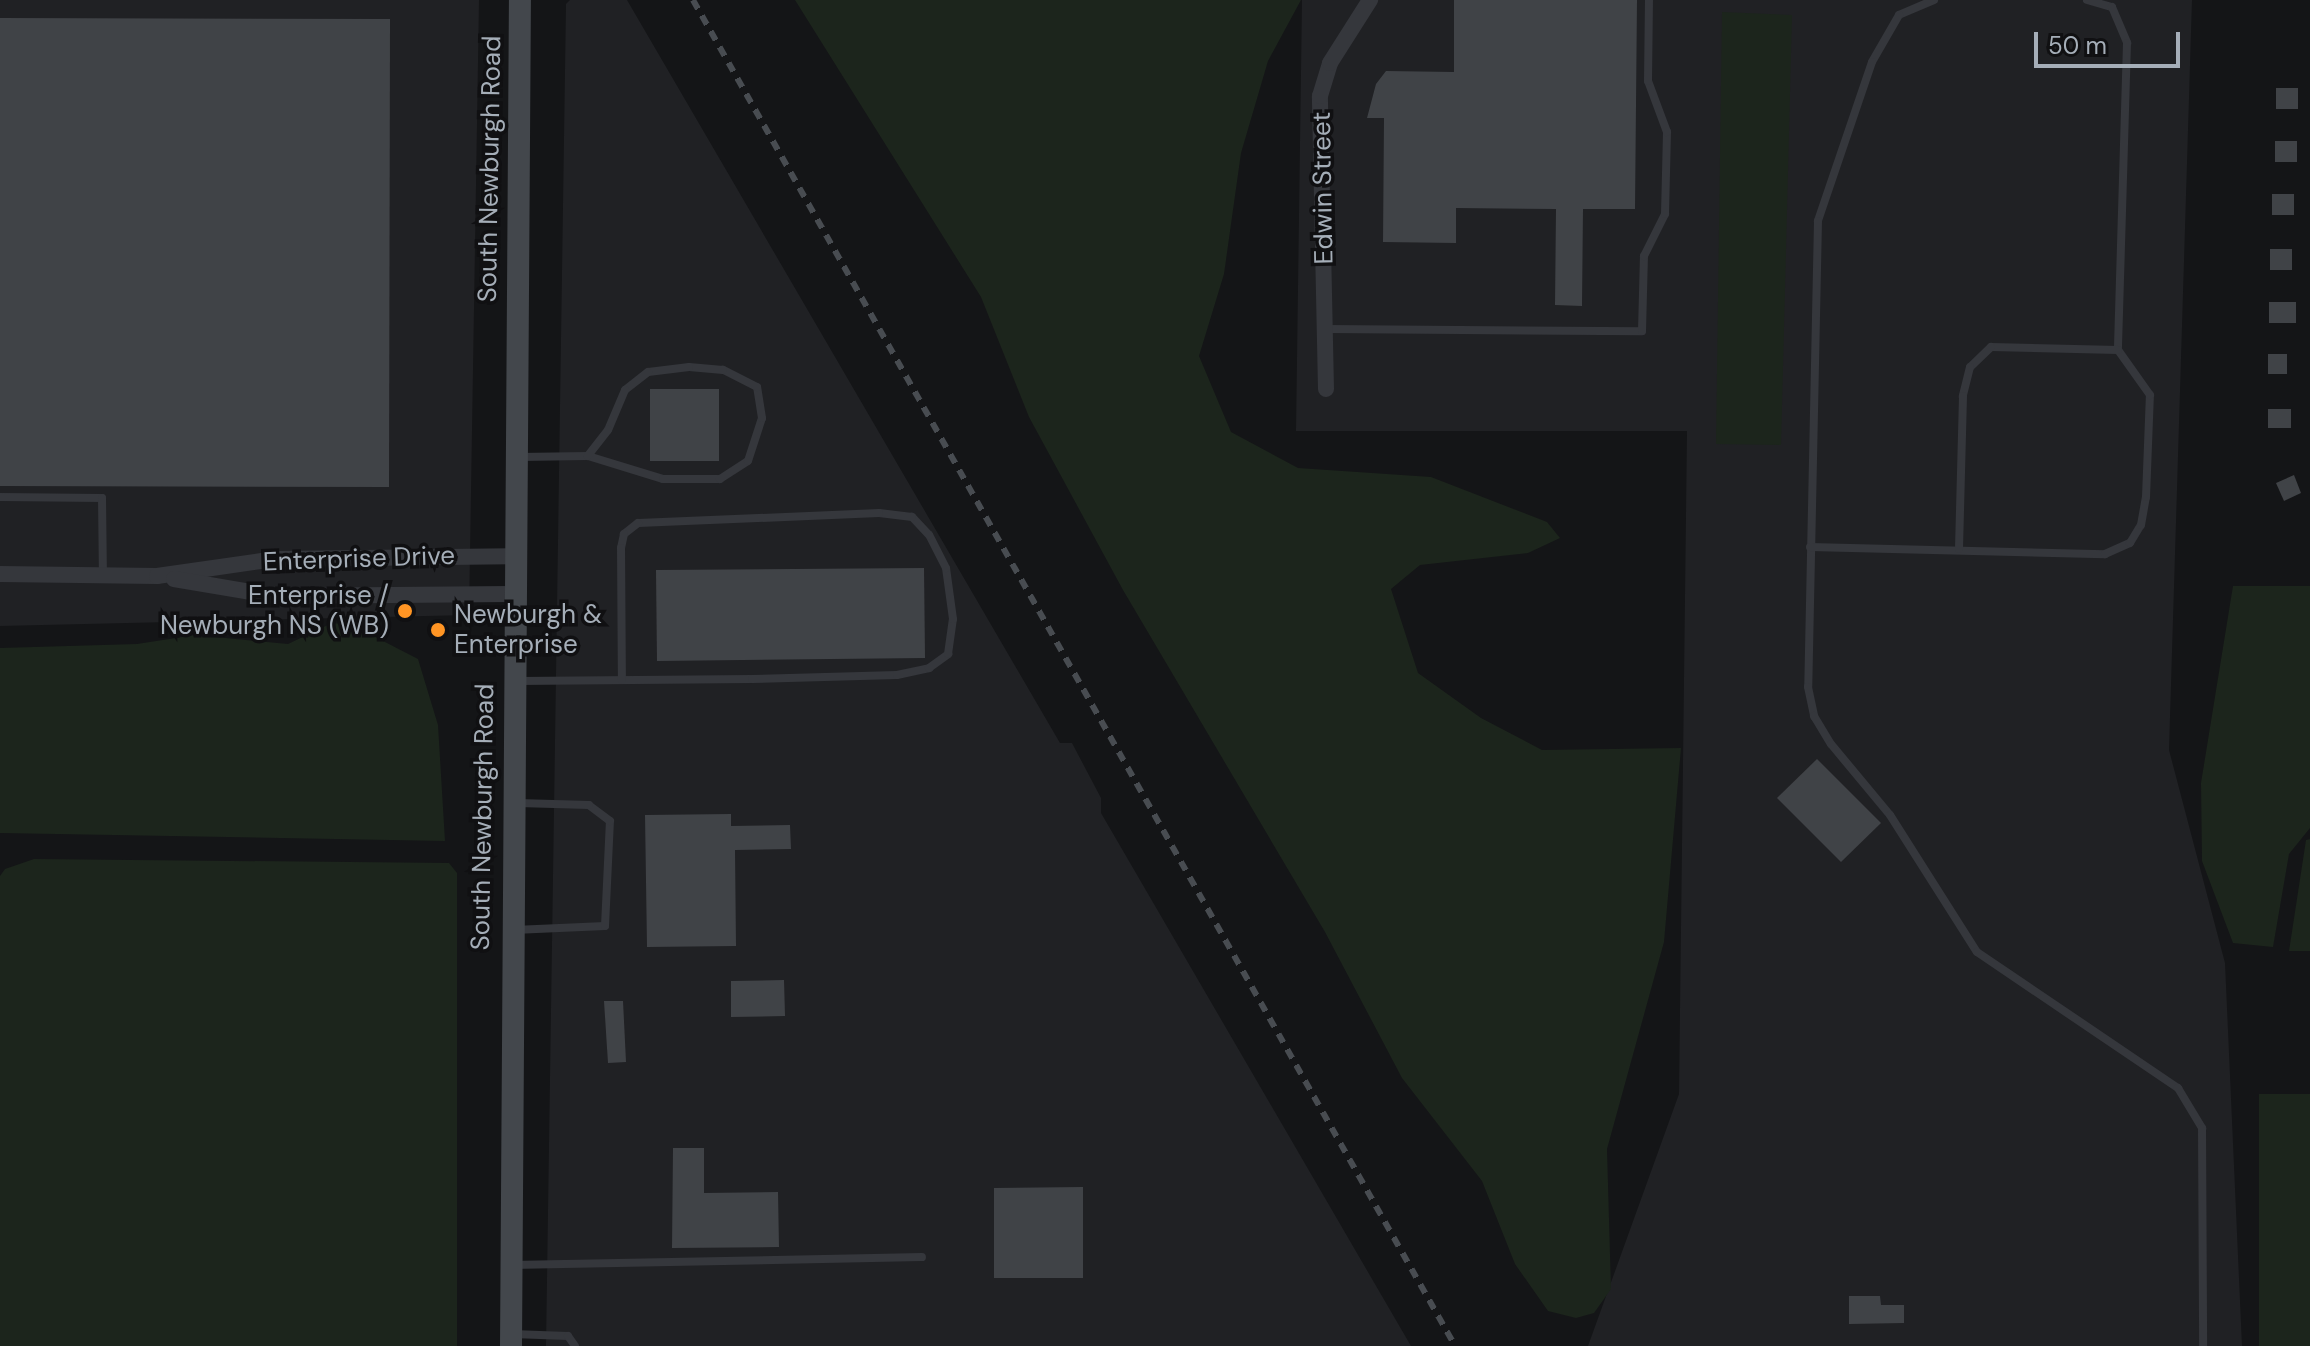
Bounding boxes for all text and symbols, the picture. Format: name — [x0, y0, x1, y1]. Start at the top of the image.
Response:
scale bar — [2038, 16, 2184, 66]
text: 50 m — [2048, 30, 2107, 61]
street label: South Newburgh Road — [472, 35, 508, 303]
street label: Edwin Street — [1306, 111, 1340, 265]
street label: Enterprise Drive — [262, 540, 456, 578]
place label: Enterprise / Newburgh NS (WB) — [160, 580, 389, 642]
place label: Newburgh & Enterprise — [454, 599, 602, 660]
marker: Enterprise / Newburgh NS (WB) — [396, 602, 414, 620]
marker: Newburgh & Enterprise — [429, 621, 447, 639]
street label: South Newburgh Road — [465, 683, 501, 951]

